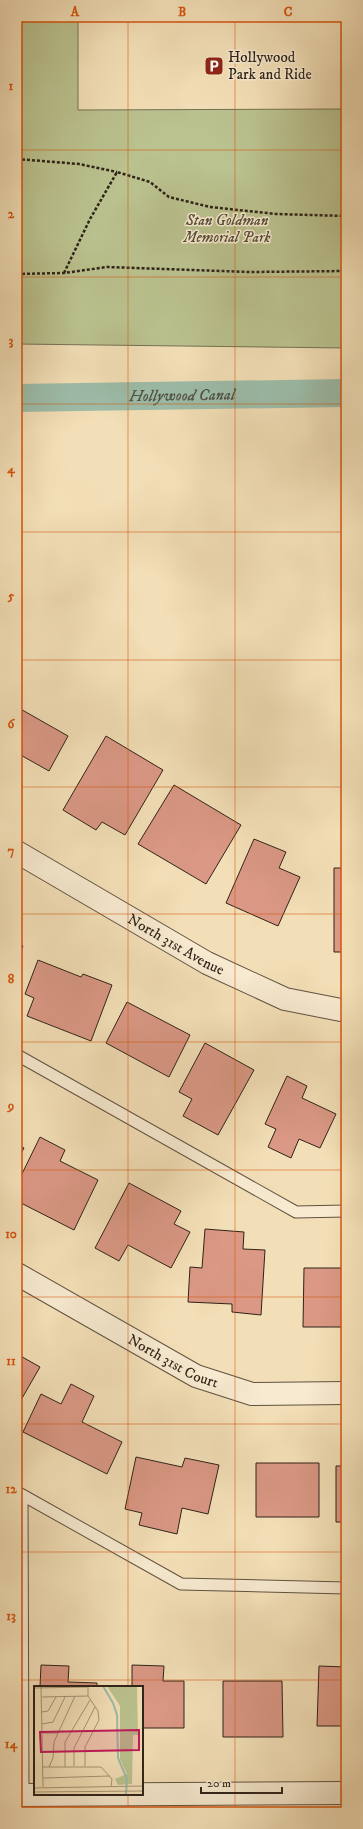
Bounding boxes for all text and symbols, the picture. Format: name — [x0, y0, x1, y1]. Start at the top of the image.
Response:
text: A — [70, 4, 80, 20]
text: B — [178, 4, 186, 20]
text: C — [284, 4, 293, 20]
place label: Hollywood Park and Ride — [228, 48, 312, 84]
parking icon: Hollywood Park and Ride — [203, 55, 225, 77]
text: 1 — [9, 78, 14, 94]
text: 2 — [8, 206, 15, 222]
park label: Stan Goldman Memorial Park — [182, 211, 271, 247]
text: 3 — [9, 333, 14, 349]
water label: Hollywood Canal — [128, 385, 237, 406]
text: 4 — [6, 461, 15, 478]
text: 5 — [7, 588, 15, 604]
text: 6 — [8, 716, 16, 732]
text: 7 — [8, 843, 15, 859]
street label: North 31st Avenue — [124, 909, 227, 979]
text: 8 — [8, 971, 15, 987]
text: 9 — [7, 1098, 14, 1114]
text: 10 — [5, 1226, 17, 1242]
street label: North 31st Court — [124, 1330, 221, 1392]
text: 11 — [6, 1353, 16, 1369]
text: 12 — [5, 1481, 17, 1497]
text: 13 — [6, 1608, 16, 1624]
inset map — [34, 1686, 143, 1795]
text: 14 — [5, 1736, 18, 1753]
scale bar — [201, 1769, 282, 1795]
text: 20 m — [207, 1776, 231, 1791]

